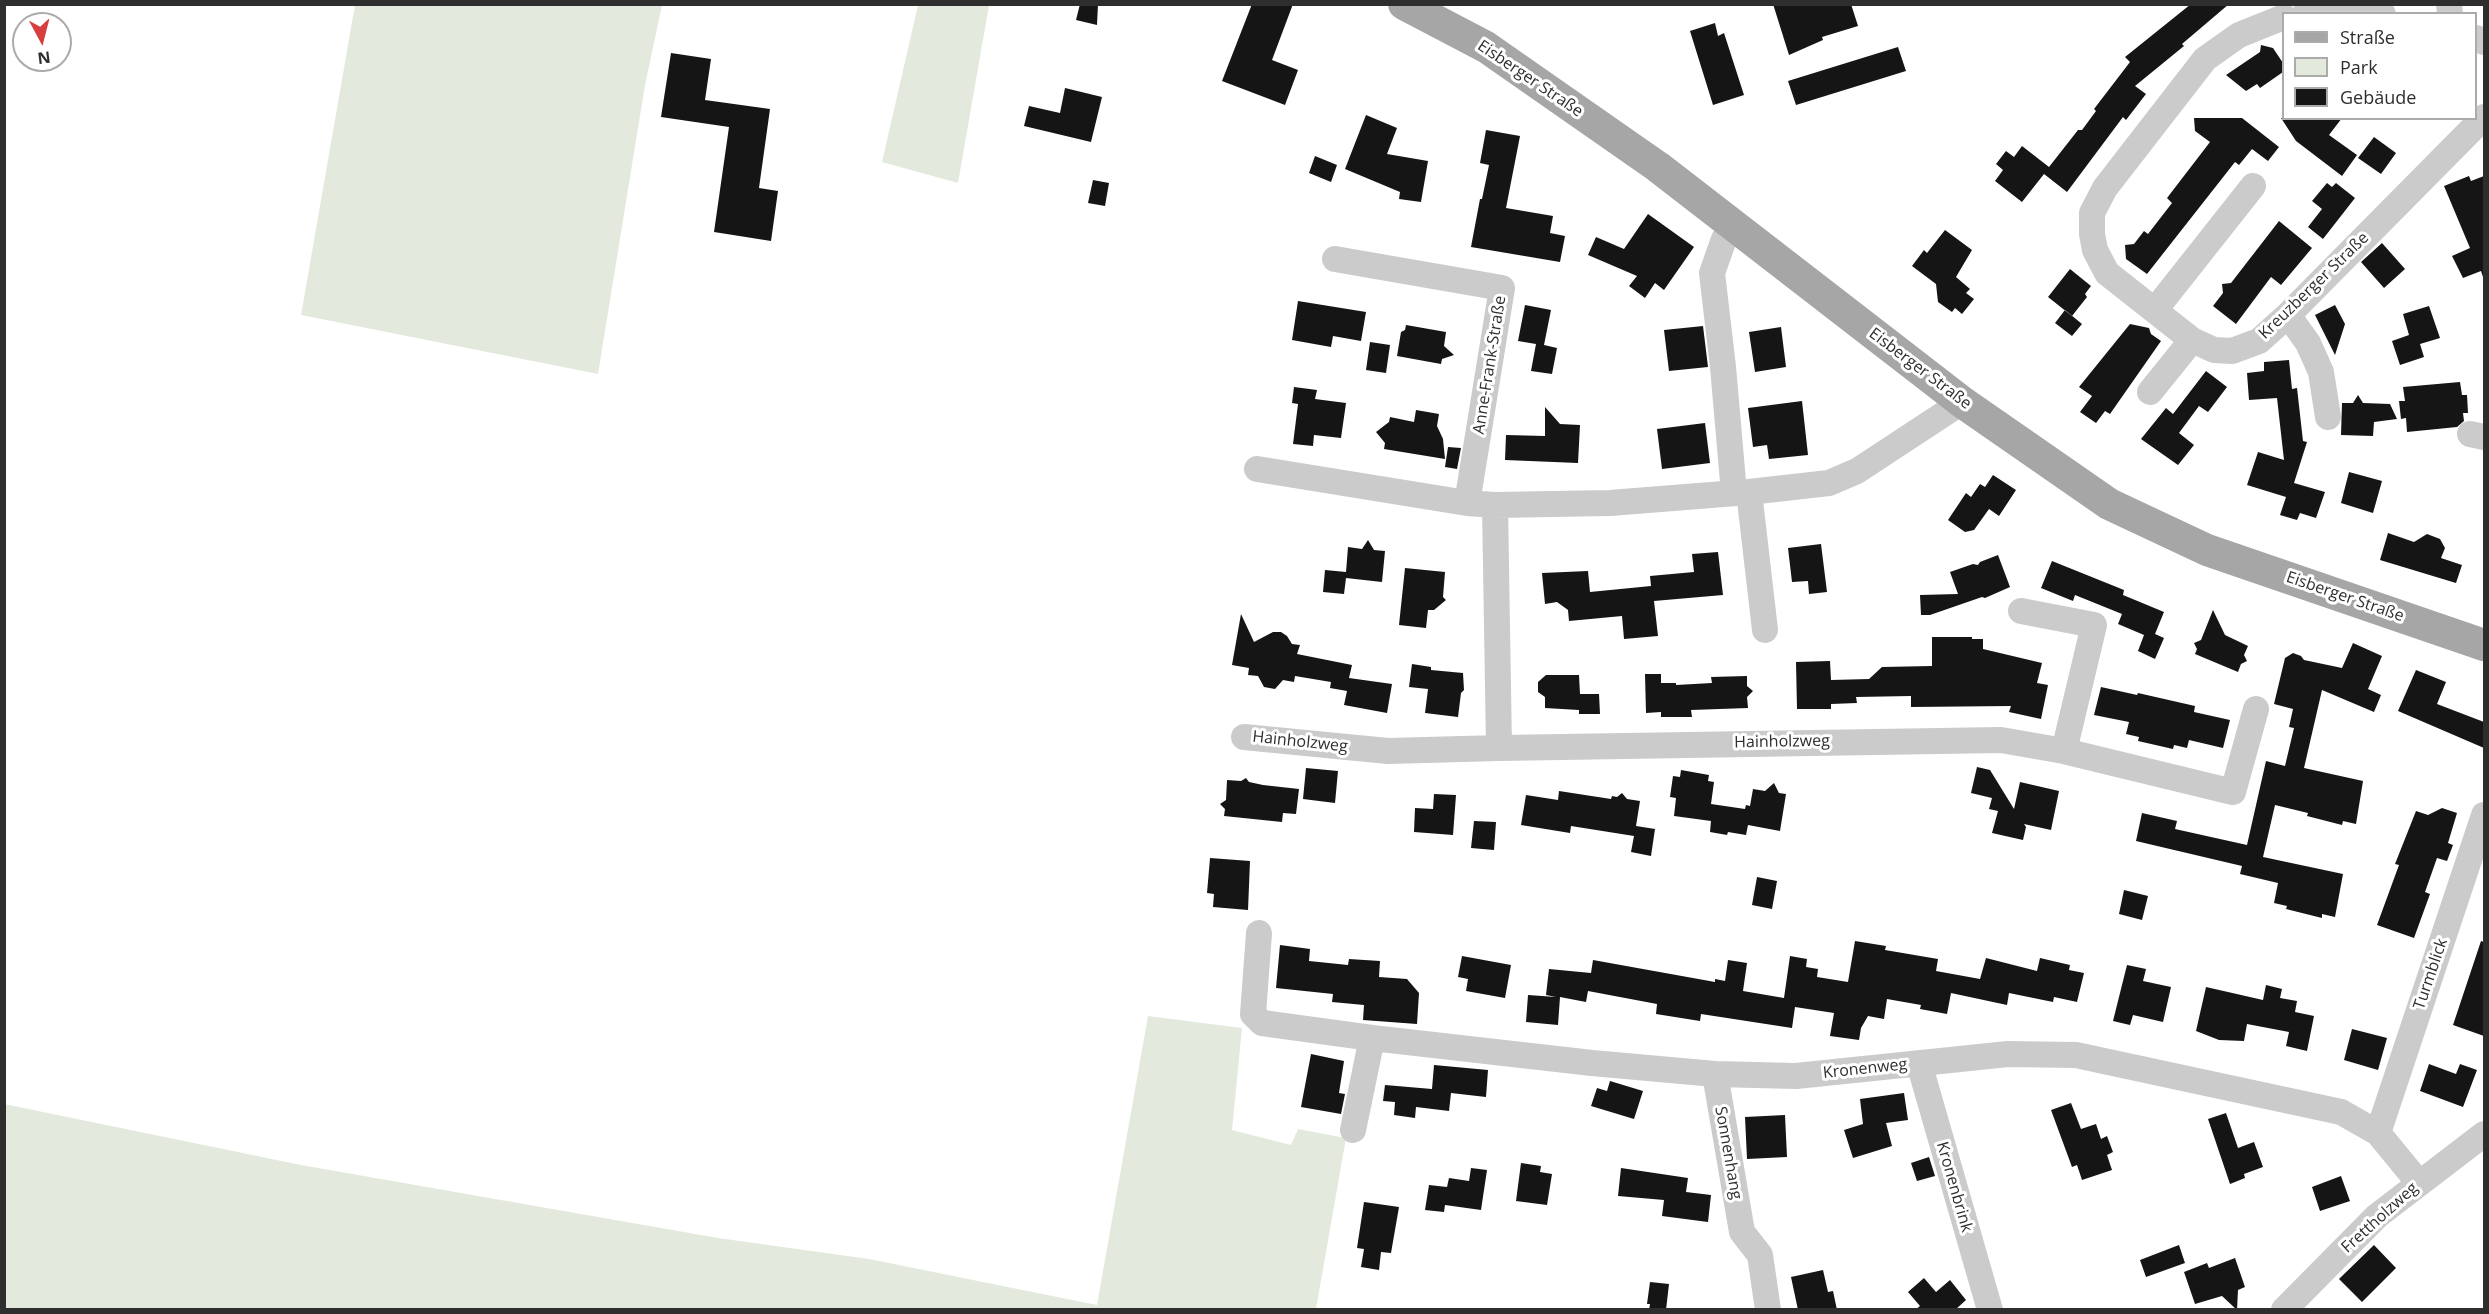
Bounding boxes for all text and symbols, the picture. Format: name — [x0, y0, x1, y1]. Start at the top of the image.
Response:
north arrow — [12, 12, 72, 72]
legend — [2282, 12, 2477, 120]
text: Straße — [2340, 25, 2395, 49]
street label: Eisberger Straße — [1474, 37, 1586, 121]
text: N — [36, 46, 52, 70]
text: Park — [2340, 55, 2378, 79]
text: Gebäude — [2340, 85, 2416, 109]
street label: Kreuzberger Straße — [2255, 229, 2373, 343]
street label: Anne-Frank-Straße — [1470, 294, 1510, 436]
street label: Eisberger Straße — [1865, 324, 1975, 414]
street label: Eisberger Straße — [2284, 568, 2406, 626]
street label: Hainholzweg — [1251, 727, 1349, 757]
street label: Hainholzweg — [1734, 732, 1830, 752]
street label: Turmblick — [2410, 936, 2452, 1012]
street label: Kronenweg — [1822, 1055, 1908, 1083]
street label: Sonnenhang — [1710, 1105, 1746, 1201]
street label: Kronenbrink — [1932, 1140, 1976, 1234]
street label: Frettholzweg — [2338, 1179, 2422, 1257]

